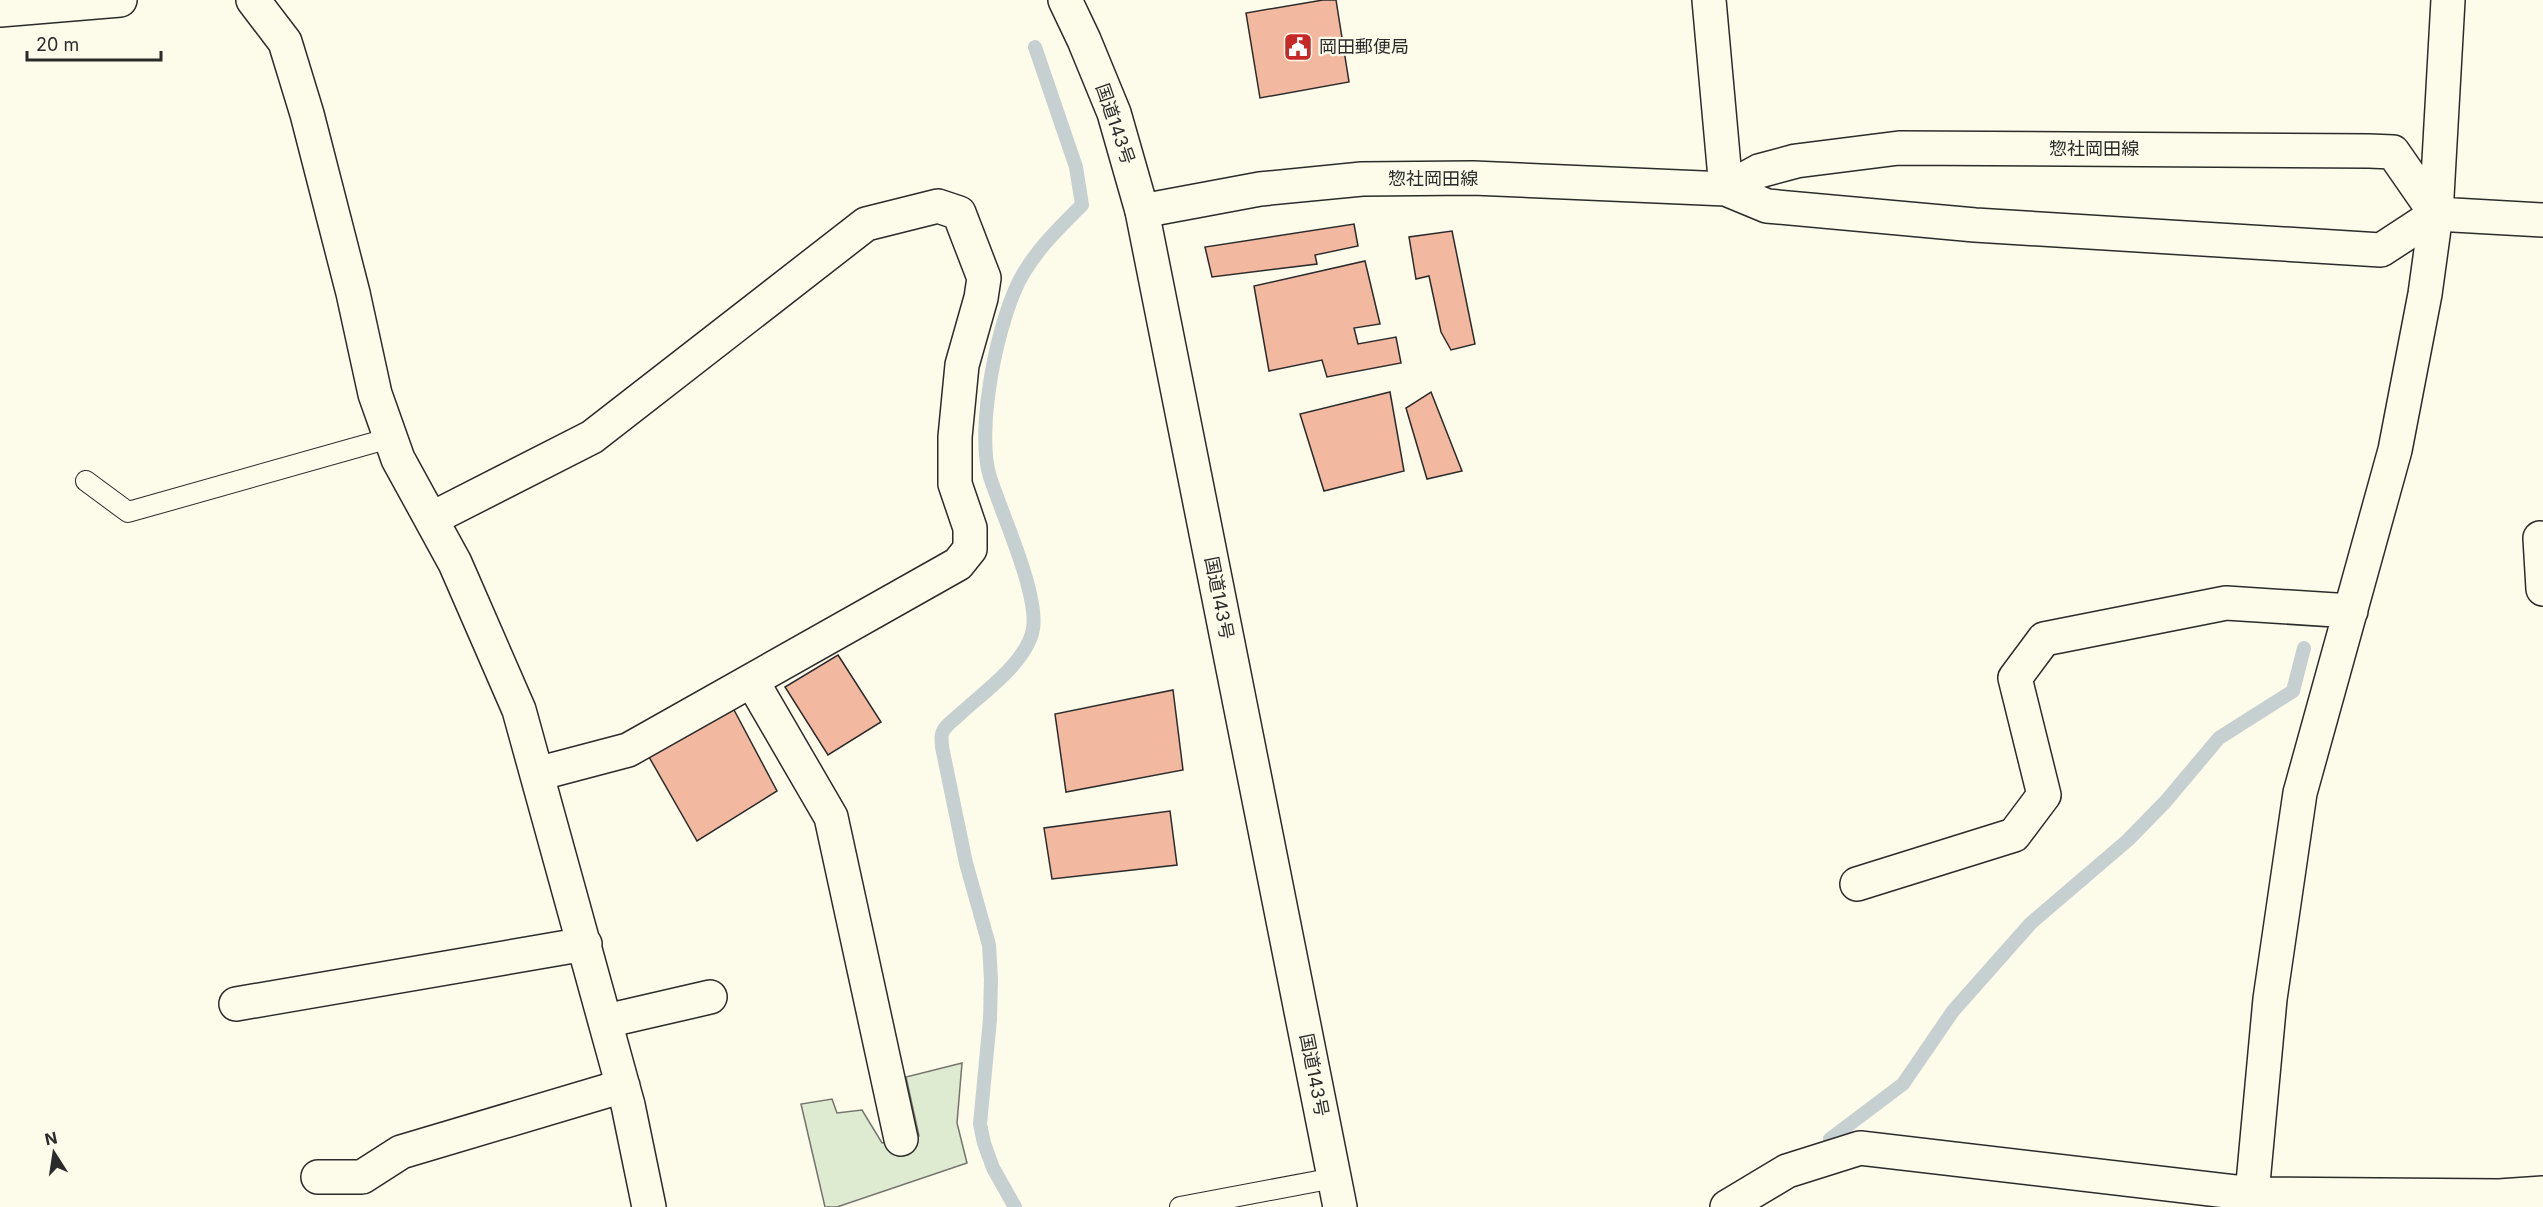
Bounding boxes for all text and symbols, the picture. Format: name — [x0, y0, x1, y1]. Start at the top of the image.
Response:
scale bar — [27, 24, 160, 62]
public building icon: 岡田郵便局 — [1282, 31, 1314, 63]
text: 20 m — [36, 34, 79, 55]
place label: 岡田郵便局 — [1319, 36, 1409, 57]
street label: 国道143号 — [1092, 81, 1139, 167]
street label: 惣社岡田線 — [2049, 138, 2139, 159]
street label: 惣社岡田線 — [1388, 168, 1478, 189]
street label: 国道143号 — [1201, 555, 1238, 641]
street label: 国道143号 — [1296, 1032, 1333, 1118]
north arrow — [24, 1123, 84, 1183]
text: N — [43, 1127, 59, 1149]

